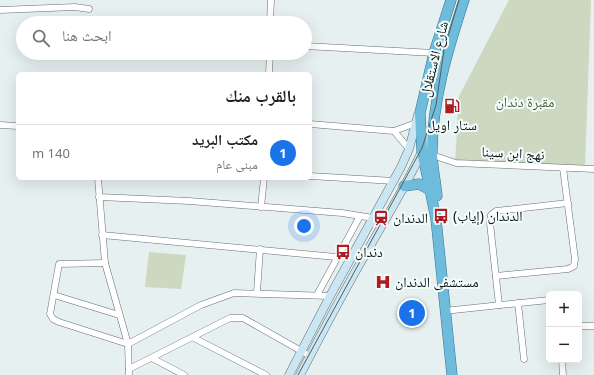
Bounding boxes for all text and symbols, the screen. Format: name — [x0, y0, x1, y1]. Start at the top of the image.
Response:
search box — [16, 16, 312, 60]
street label: شارع الاستقلال — [415, 19, 453, 99]
text: ابحث هنا — [62, 25, 112, 45]
icon: search — [30, 27, 52, 49]
text: بالقرب منك — [225, 84, 296, 107]
park label: مقبرة دندان — [496, 92, 554, 111]
fuel station icon: ستار اويل — [443, 97, 461, 115]
place label: ستار اويل — [427, 115, 477, 134]
text: مكتب البريد — [192, 129, 258, 149]
street label: نهج ابن سينا — [481, 141, 545, 165]
text: 140 m — [32, 144, 70, 162]
text: 1 — [279, 144, 287, 162]
text: مبنى عام — [216, 155, 258, 173]
place label: الدندان (إياب) — [453, 206, 522, 226]
bus stop icon: الدندان (إياب) — [432, 207, 450, 225]
place label: الدندان — [393, 208, 428, 227]
station icon: الدندان — [372, 209, 390, 227]
your location — [294, 216, 314, 236]
place label: دندان — [355, 242, 383, 261]
bus stop icon: دندان — [334, 243, 352, 261]
place label: مستشفى الدندان — [395, 272, 479, 291]
hospital icon: مستشفى الدندان — [374, 273, 392, 291]
map controls — [546, 291, 582, 363]
button: + — [546, 291, 582, 327]
pin: 1 — [399, 298, 425, 328]
button: − — [546, 327, 582, 363]

